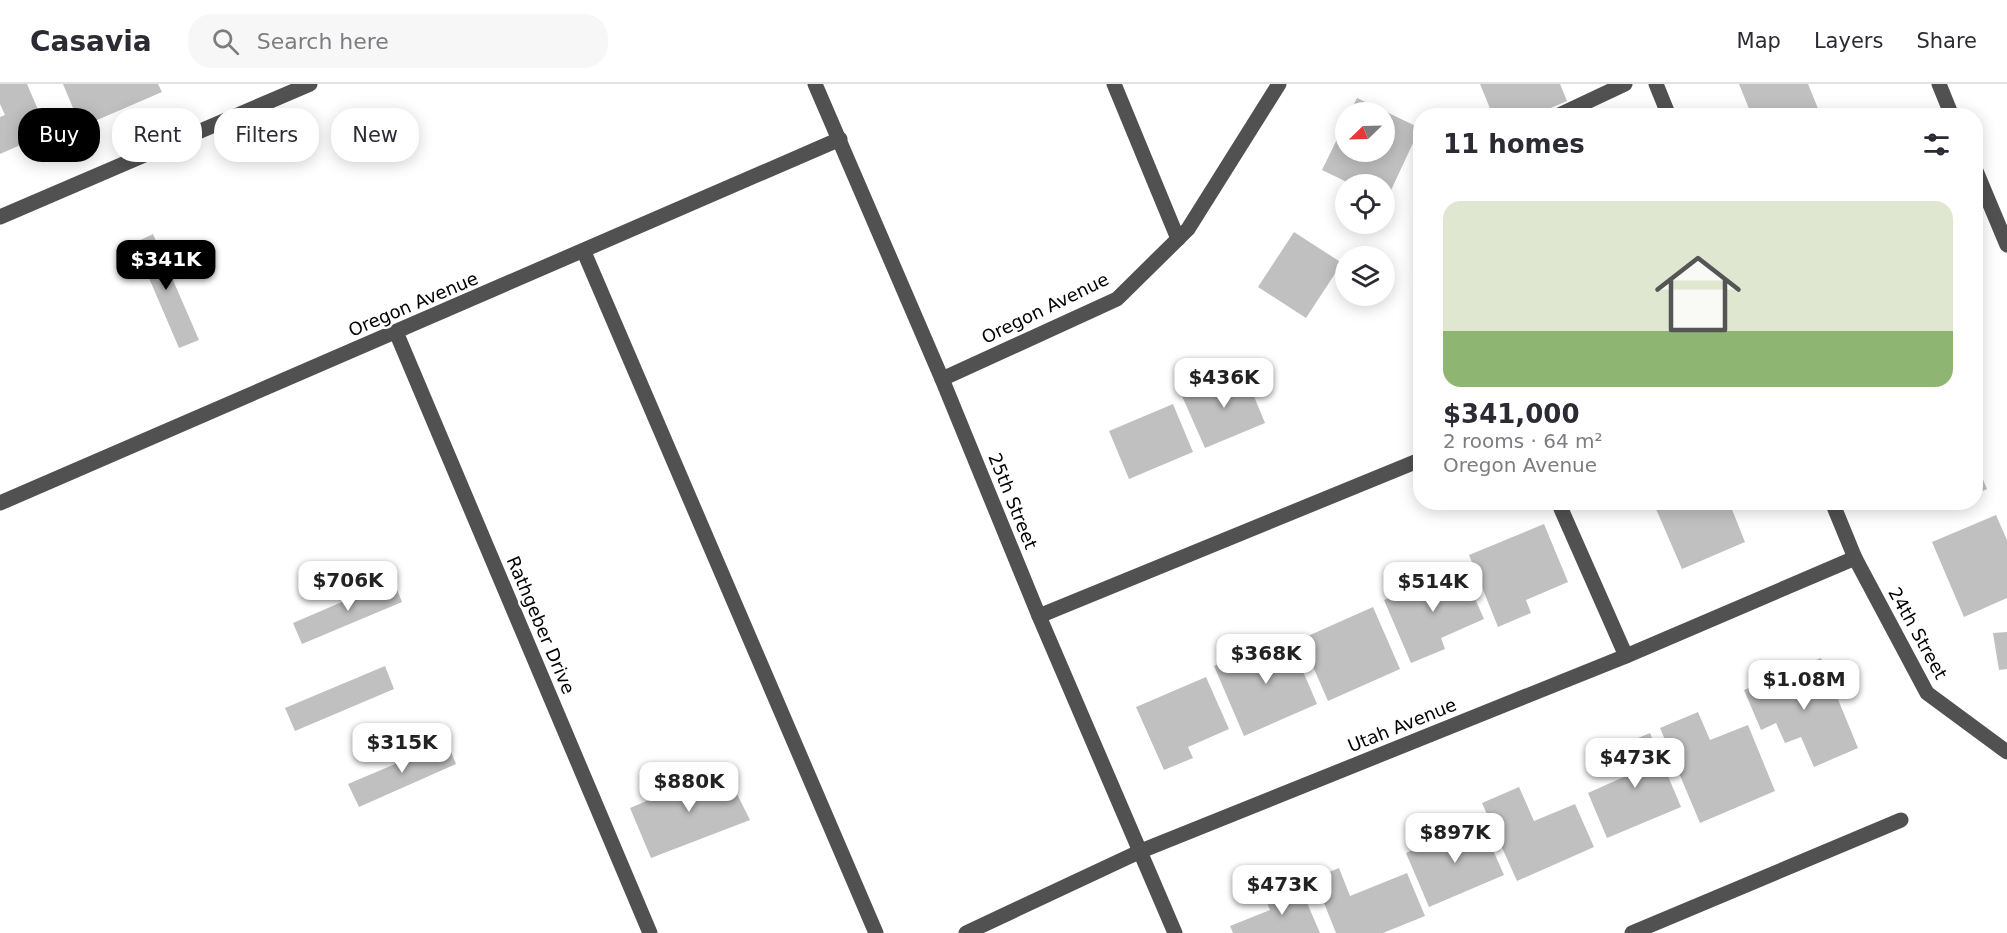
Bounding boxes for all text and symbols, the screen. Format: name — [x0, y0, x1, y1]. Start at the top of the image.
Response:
search box — [188, 14, 608, 68]
text: Casavia — [30, 25, 152, 58]
icon: search — [209, 25, 242, 58]
text: Search here — [257, 29, 389, 54]
text: Map — [1737, 29, 1781, 53]
text: Layers — [1814, 29, 1883, 53]
text: Share — [1916, 29, 1977, 53]
north arrow — [1335, 102, 1395, 162]
map controls — [1335, 102, 1395, 306]
chip: Buy — [18, 108, 100, 162]
chip: Rent — [112, 108, 202, 162]
chip: Filters — [214, 108, 319, 162]
chip: New — [331, 108, 419, 162]
icon: filters — [1920, 128, 1953, 161]
text: 11 homes — [1443, 129, 1585, 159]
button: locate — [1335, 174, 1395, 234]
pin: $341K — [124, 240, 208, 291]
icon: home — [1644, 240, 1752, 348]
button: layers — [1335, 246, 1395, 306]
text: $341K — [130, 247, 202, 271]
street label: Oregon Avenue — [345, 267, 481, 341]
street label: Oregon Avenue — [978, 268, 1112, 348]
pin: $436K — [1182, 358, 1266, 409]
text: $436K — [1188, 365, 1260, 389]
text: $341,000 — [1443, 399, 1580, 429]
text: 2 rooms · 64 m² — [1443, 429, 1603, 453]
street label: 25th Street — [984, 450, 1042, 552]
text: Oregon Avenue — [1443, 453, 1597, 477]
street label: Rathgeber Drive — [502, 553, 580, 697]
pin: $706K — [306, 561, 390, 612]
pin: $514K — [1391, 562, 1475, 613]
text: $706K — [312, 568, 384, 592]
text: $514K — [1397, 569, 1469, 593]
street label: 24th Street — [1884, 583, 1952, 683]
pin: $368K — [1224, 634, 1308, 685]
text: $368K — [1230, 641, 1302, 665]
pin: $1.08M — [1755, 660, 1853, 711]
text: $1.08M — [1762, 667, 1846, 691]
street label: Utah Avenue — [1345, 694, 1459, 756]
pin: $315K — [360, 723, 444, 774]
text: $315K — [366, 730, 438, 754]
pin: $473K — [1593, 738, 1677, 789]
text: $473K — [1599, 745, 1671, 769]
pin: $880K — [647, 762, 731, 813]
text: $880K — [653, 769, 725, 793]
pin: $897K — [1413, 813, 1497, 864]
text: $897K — [1419, 820, 1491, 844]
pin: $473K — [1240, 865, 1324, 916]
text: $473K — [1246, 872, 1318, 896]

